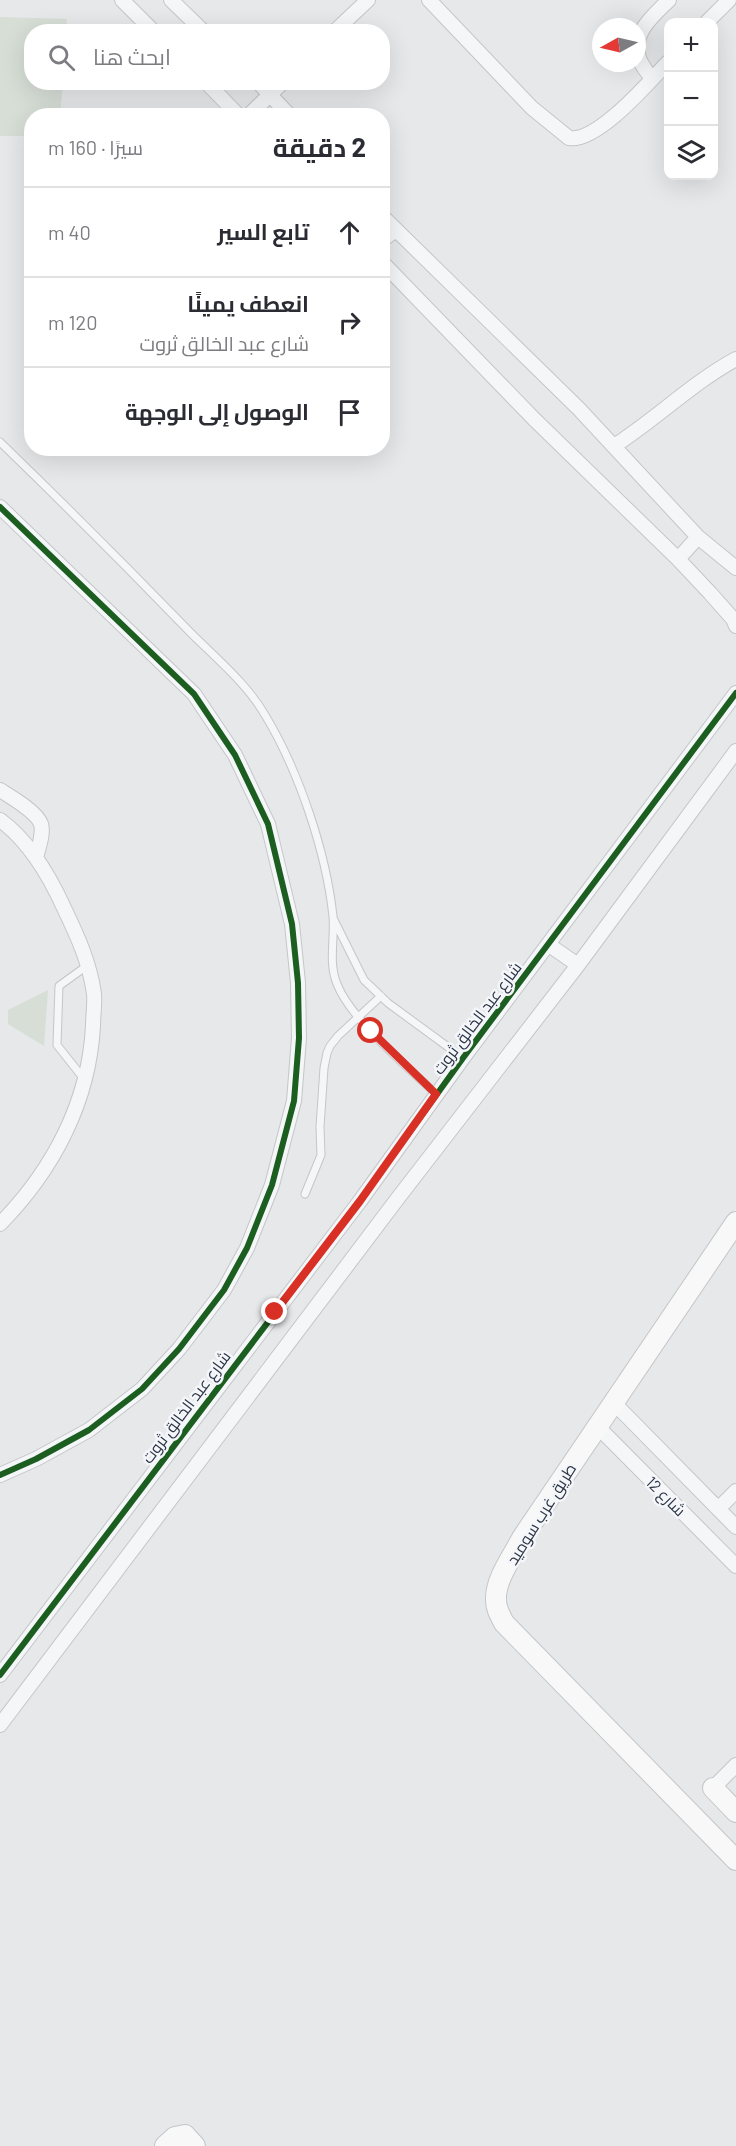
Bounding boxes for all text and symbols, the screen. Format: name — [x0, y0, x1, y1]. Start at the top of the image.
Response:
north arrow — [592, 18, 646, 72]
map controls — [664, 18, 718, 180]
button: + — [664, 18, 718, 72]
search box — [24, 24, 390, 90]
icon: search — [45, 41, 78, 74]
text: ابحث هنا — [93, 43, 171, 69]
button: − — [664, 72, 718, 126]
button: layers — [664, 126, 718, 180]
text: 2 دقيقة — [273, 131, 366, 162]
text: سيرًا · 160 m — [48, 135, 143, 159]
icon: ahead — [333, 216, 366, 249]
text: تابع السير — [217, 218, 309, 244]
text: 40 m — [48, 220, 91, 244]
text: انعطف يمينًا — [187, 290, 309, 316]
icon: right — [333, 306, 366, 339]
text: 120 m — [48, 310, 98, 334]
text: شارع عبد الخالق ثروت — [140, 331, 309, 355]
icon: arrive — [333, 396, 366, 429]
text: الوصول إلى الوجهة — [125, 398, 309, 424]
street label: شارع عبد الخالق ثروت — [428, 958, 527, 1079]
route start — [357, 1017, 383, 1043]
route end — [261, 1298, 287, 1324]
street label: شارع عبد الخالق ثروت — [137, 1347, 236, 1468]
street label: طريق غرب سوميد — [502, 1460, 581, 1569]
street label: شارع 12 — [640, 1472, 690, 1522]

